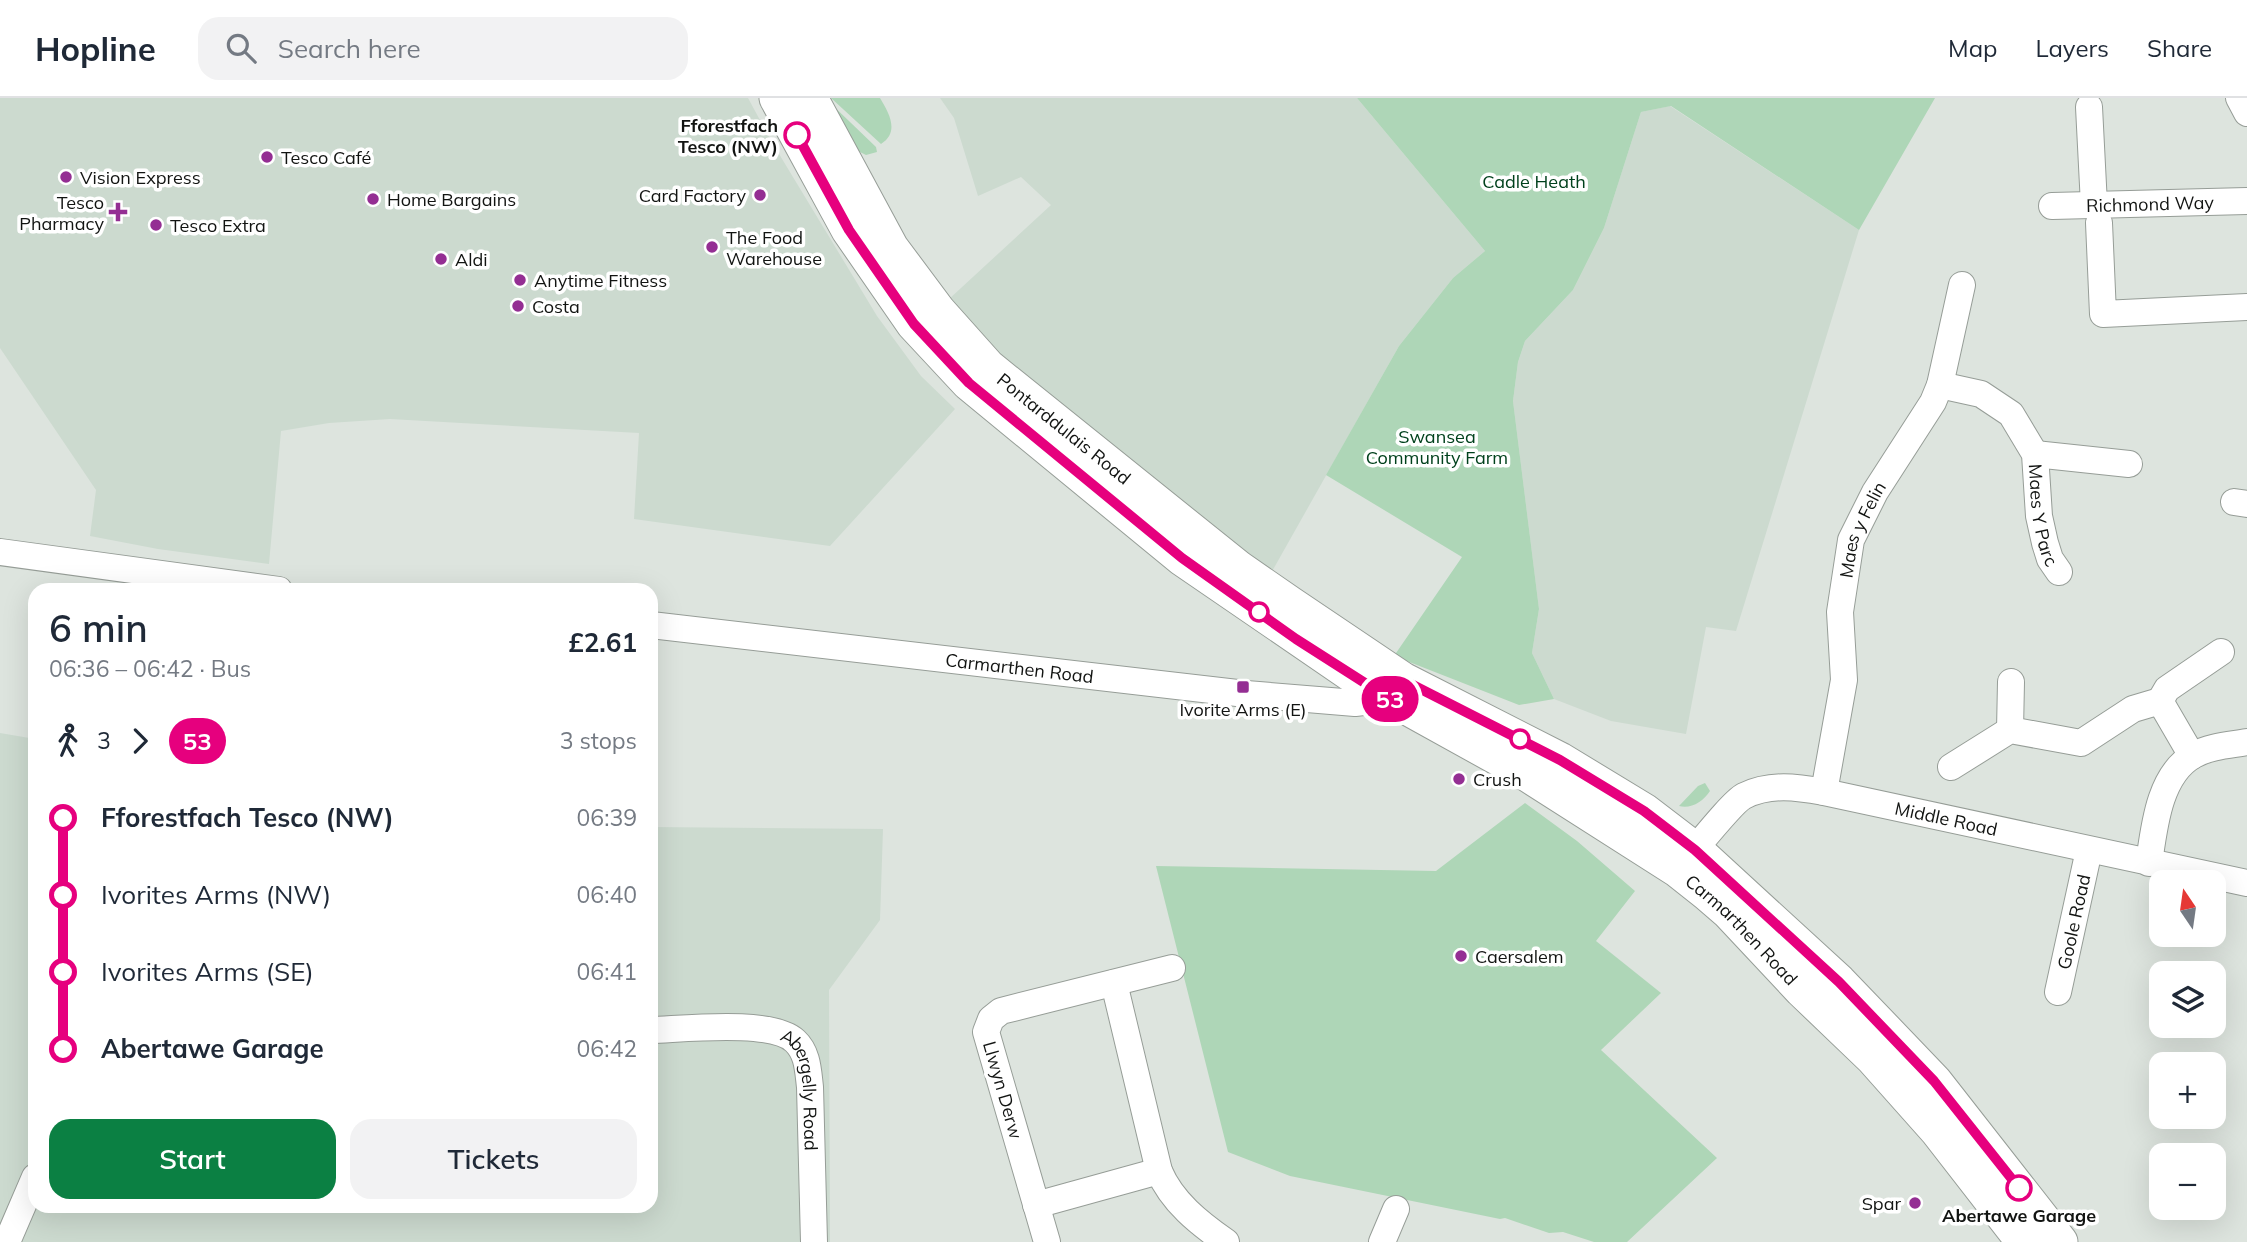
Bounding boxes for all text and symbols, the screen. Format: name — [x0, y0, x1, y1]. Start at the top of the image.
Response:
search box — [198, 17, 688, 80]
text: Hopline — [35, 28, 156, 69]
icon: search — [222, 29, 260, 67]
text: Search here — [278, 32, 421, 65]
text: Map — [1948, 33, 1997, 63]
text: Layers — [2035, 33, 2109, 63]
text: Share — [2147, 33, 2212, 63]
place label: Fforestfach Tesco (NW) — [678, 114, 778, 158]
marker: Fforestfach Tesco (NW) — [784, 122, 810, 148]
place label: Tesco Café — [281, 146, 371, 169]
marker: Tesco Café — [259, 149, 275, 165]
place label: Vision Express — [80, 166, 201, 189]
marker: Vision Express — [58, 169, 74, 185]
park label: Cadle Heath — [1482, 170, 1586, 193]
place label: Card Factory — [639, 184, 746, 207]
marker: Card Factory — [752, 187, 768, 203]
place label: Home Bargains — [387, 188, 516, 211]
street label: Richmond Way — [2086, 190, 2215, 217]
place label: Tesco Pharmacy — [19, 191, 104, 235]
marker: Home Bargains — [365, 191, 381, 207]
marker: Tesco Pharmacy — [110, 204, 126, 220]
place label: Tesco Extra — [170, 214, 266, 237]
marker: Tesco Extra — [148, 217, 164, 233]
place label: The Food Warehouse — [726, 226, 822, 270]
marker: The Food Warehouse — [704, 239, 720, 255]
place label: Aldi — [455, 248, 488, 271]
marker: Aldi — [433, 251, 449, 267]
place label: Anytime Fitness — [534, 269, 667, 292]
marker: Anytime Fitness — [512, 272, 528, 288]
place label: Costa — [532, 295, 580, 318]
marker: Costa — [510, 298, 526, 314]
street label: Pontarddulais Road — [993, 368, 1136, 489]
park label: Swansea Community Farm — [1366, 425, 1508, 469]
street label: Maes Y Parc — [2024, 463, 2063, 571]
street label: Maes y Felin — [1834, 477, 1891, 579]
unlabelled marker — [1249, 602, 1269, 622]
text: 6 min — [49, 604, 148, 652]
text: £2.61 — [568, 626, 637, 659]
street label: Carmarthen Road — [944, 648, 1095, 688]
text: 06:36 – 06:42 · Bus — [49, 654, 251, 683]
line badge: 53 — [1358, 676, 1422, 722]
marker: Ivorite Arms (E) — [1235, 679, 1251, 695]
text: 53 — [1376, 684, 1404, 714]
place label: Ivorite Arms (E) — [1179, 698, 1307, 721]
icon: walk — [49, 722, 87, 760]
icon: forward — [121, 722, 159, 760]
text: 3 — [97, 726, 111, 755]
text: 53 — [183, 726, 212, 756]
text: 3 stops — [560, 726, 637, 755]
unlabelled marker — [1510, 729, 1530, 749]
place label: Crush — [1473, 768, 1522, 791]
marker: Crush — [1451, 771, 1467, 787]
street label: Middle Road — [1893, 796, 2000, 841]
text: Fforestfach Tesco (NW) — [101, 801, 394, 834]
text: 06:39 — [577, 803, 637, 832]
street label: Carmarthen Road — [1681, 869, 1803, 990]
north arrow — [2149, 870, 2226, 947]
map controls — [2149, 870, 2226, 1220]
street label: Goole Road — [2052, 872, 2095, 971]
text: Ivorites Arms (NW) — [101, 878, 331, 911]
text: 06:40 — [577, 880, 637, 909]
place label: Caersalem — [1475, 945, 1564, 968]
marker: Caersalem — [1453, 948, 1469, 964]
text: Ivorites Arms (SE) — [101, 955, 314, 988]
text: 06:41 — [577, 957, 637, 986]
button: layers — [2149, 961, 2226, 1038]
street label: Abergelly Road — [777, 1023, 823, 1151]
text: Abertawe Garage — [101, 1032, 324, 1065]
text: 06:42 — [577, 1034, 637, 1063]
street label: Llwyn Derw — [978, 1038, 1028, 1142]
button: + — [2149, 1052, 2226, 1129]
button: Start — [49, 1119, 336, 1199]
button: Tickets — [350, 1119, 637, 1199]
button: − — [2149, 1143, 2226, 1220]
marker: Abertawe Garage — [2006, 1175, 2032, 1201]
place label: Spar — [1862, 1192, 1901, 1215]
marker: Spar — [1907, 1195, 1923, 1211]
place label: Abertawe Garage — [1942, 1204, 2096, 1227]

